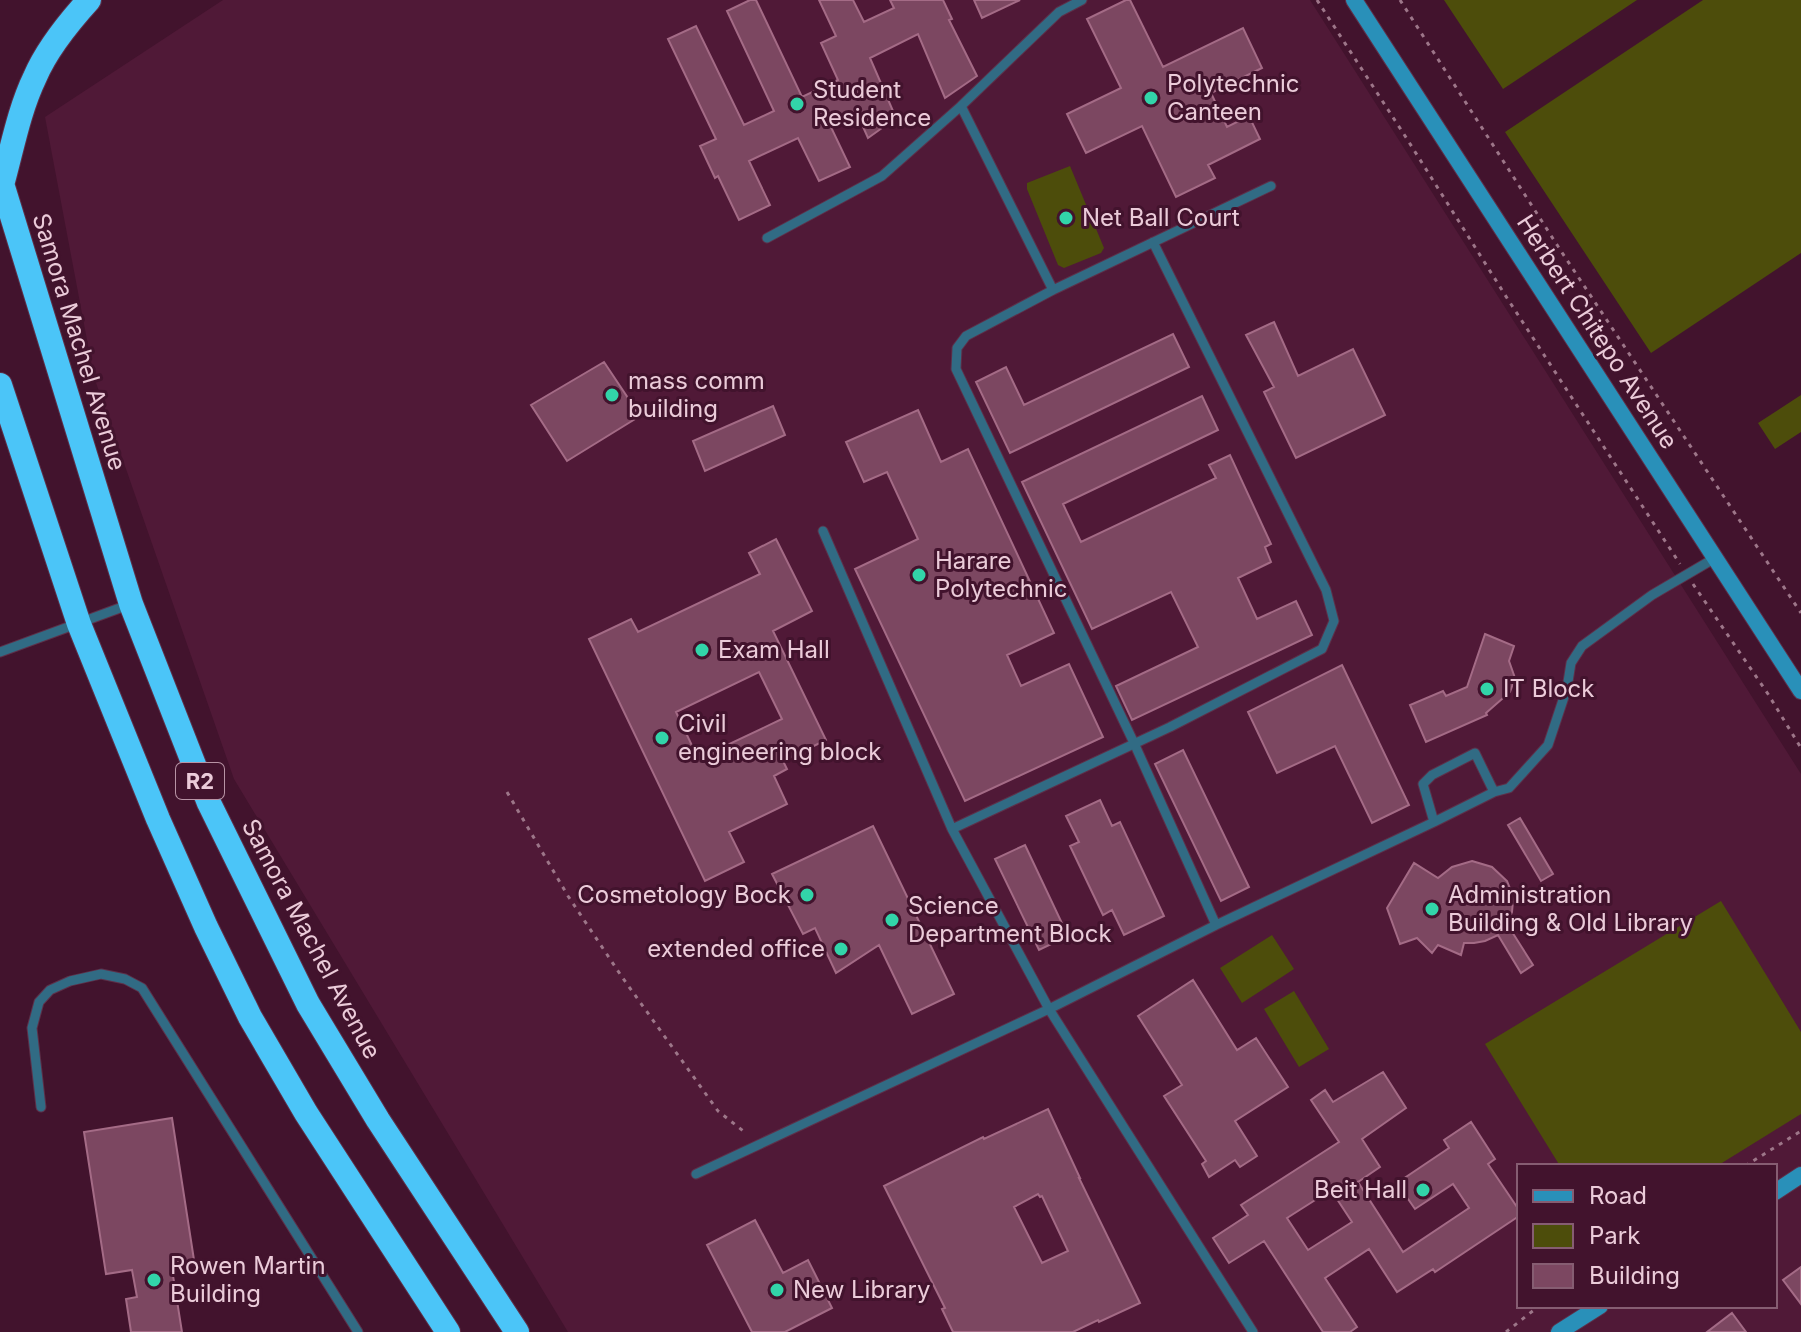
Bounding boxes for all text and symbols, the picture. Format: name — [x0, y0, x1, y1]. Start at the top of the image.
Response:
place label: Polytechnic Canteen — [1167, 69, 1300, 126]
place label: Student Residence — [813, 75, 931, 132]
marker: Polytechnic Canteen — [1142, 89, 1160, 107]
marker: Student Residence — [788, 95, 806, 113]
place label: Net Ball Court — [1082, 203, 1240, 232]
marker: Net Ball Court — [1057, 209, 1075, 227]
street label: Herbert Chitepo Avenue — [1511, 209, 1684, 454]
street label: Samora Machel Avenue — [27, 210, 132, 474]
place label: mass comm building — [628, 366, 765, 423]
marker: mass comm building — [603, 386, 621, 404]
place label: Harare Polytechnic — [935, 546, 1068, 603]
marker: Harare Polytechnic — [910, 566, 928, 584]
place label: Exam Hall — [718, 635, 830, 664]
marker: Exam Hall — [693, 641, 711, 659]
place label: IT Block — [1503, 674, 1594, 703]
marker: IT Block — [1478, 680, 1496, 698]
place label: Civil engineering block — [678, 709, 882, 766]
marker: Civil engineering block — [653, 729, 671, 747]
road number: R2 — [176, 763, 224, 799]
street label: Samora Machel Avenue — [236, 814, 387, 1064]
place label: Cosmetology Bock — [577, 880, 791, 909]
place label: Administration Building & Old Library — [1448, 880, 1693, 937]
marker: Cosmetology Bock — [798, 886, 816, 904]
place label: Science Department Block — [908, 891, 1112, 948]
marker: Administration Building & Old Library — [1423, 900, 1441, 918]
marker: Science Department Block — [883, 911, 901, 929]
place label: extended office — [647, 934, 825, 963]
marker: extended office — [832, 940, 850, 958]
legend — [1517, 1164, 1777, 1308]
place label: Beit Hall — [1314, 1175, 1407, 1204]
marker: Beit Hall — [1414, 1181, 1432, 1199]
text: Road — [1589, 1181, 1647, 1210]
text: Park — [1589, 1221, 1640, 1250]
place label: Rowen Martin Building — [170, 1251, 326, 1308]
text: Building — [1589, 1261, 1680, 1290]
marker: Rowen Martin Building — [145, 1271, 163, 1289]
place label: New Library — [793, 1275, 931, 1304]
marker: New Library — [768, 1281, 786, 1299]

